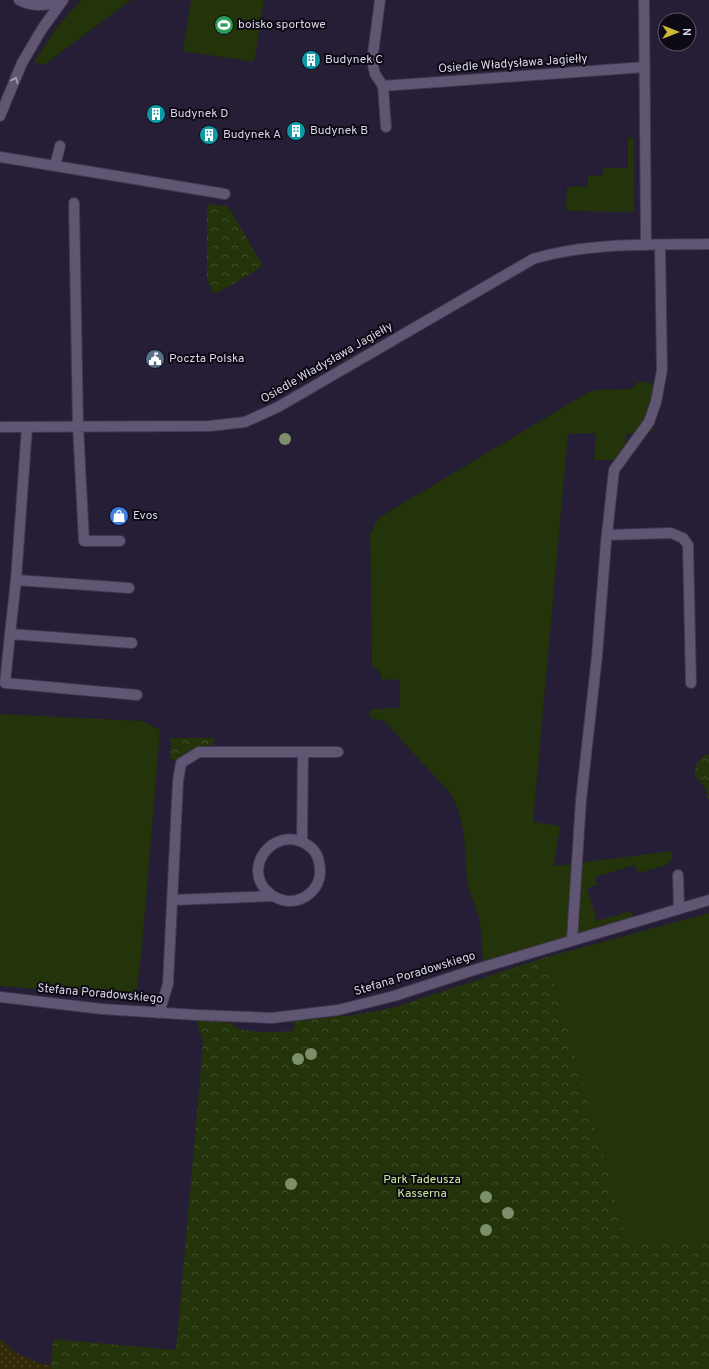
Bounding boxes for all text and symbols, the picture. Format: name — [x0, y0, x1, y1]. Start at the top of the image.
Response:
north arrow — [657, 12, 697, 52]
sports icon: boisko sportowe — [213, 14, 235, 36]
place label: boisko sportowe — [238, 17, 326, 33]
text: N — [679, 28, 693, 36]
building icon: Budynek C — [300, 49, 322, 71]
street label: Osiedle Władysława Jagiełły — [438, 51, 588, 77]
place label: Budynek C — [325, 52, 383, 68]
one-way arrow — [10, 76, 18, 83]
building icon: Budynek D — [145, 103, 167, 125]
place label: Budynek D — [170, 106, 229, 122]
building icon: Budynek B — [285, 120, 307, 142]
place label: Budynek B — [310, 123, 368, 139]
building icon: Budynek A — [198, 124, 220, 146]
place label: Budynek A — [223, 127, 281, 143]
street label: Osiedle Władysława Jagiełły — [258, 319, 396, 407]
public building icon: Poczta Polska — [144, 348, 166, 370]
place label: Poczta Polska — [169, 351, 244, 367]
shop icon: Evos — [108, 505, 130, 527]
place label: Evos — [133, 508, 158, 524]
street label: Stefana Poradowskiego — [352, 948, 478, 1000]
street label: Stefana Poradowskiego — [36, 981, 164, 1007]
park label: Park Tadeusza Kasserna — [383, 1172, 461, 1202]

